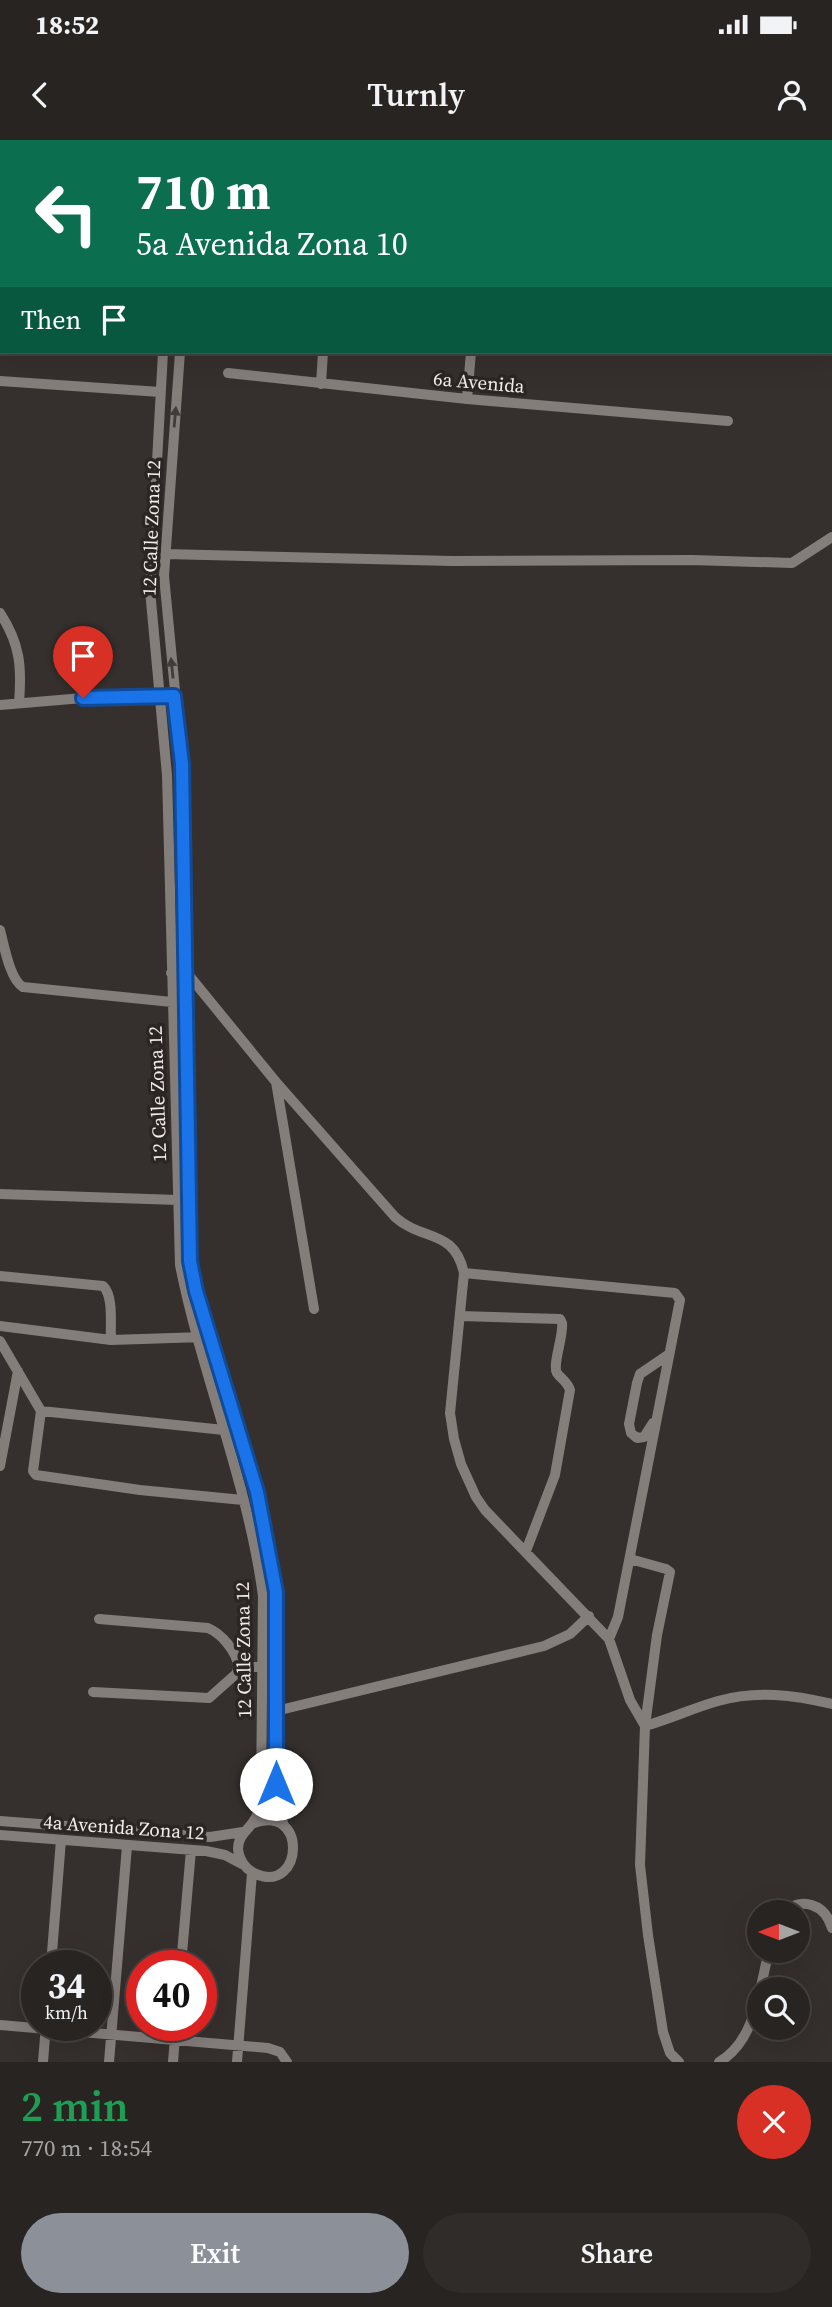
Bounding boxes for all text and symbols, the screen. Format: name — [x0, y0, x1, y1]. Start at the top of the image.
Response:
text: 18:52 — [35, 7, 99, 43]
text: Turnly — [367, 73, 465, 117]
icon: back — [21, 76, 59, 114]
icon: person — [773, 76, 811, 114]
text: 710 m — [136, 158, 271, 225]
icon: left — [21, 168, 112, 259]
text: 5a Avenida Zona 10 — [136, 222, 408, 266]
icon: arrive — [95, 301, 133, 339]
text: Then — [21, 302, 81, 338]
street label: 6a Avenida — [432, 365, 526, 399]
one-way arrow — [170, 406, 181, 428]
street label: 12 Calle Zona 12 — [136, 460, 166, 596]
pin — [53, 626, 113, 698]
icon: arrive — [64, 637, 102, 675]
one-way arrow — [166, 657, 177, 679]
street label: 12 Calle Zona 12 — [142, 1026, 172, 1162]
street label: 12 Calle Zona 12 — [229, 1582, 257, 1718]
position arrow — [239, 1747, 313, 1821]
street label: 4a Avenida Zona 12 — [43, 1808, 205, 1846]
north arrow — [747, 1900, 810, 1964]
map controls — [747, 1900, 810, 2040]
speed limit sign: 40 — [126, 1950, 217, 2041]
text: 34 — [48, 1962, 85, 2010]
button: search — [747, 1977, 810, 2040]
text: km/h — [45, 2000, 88, 2025]
text: 2 min — [21, 2077, 129, 2135]
button: close — [737, 2085, 811, 2159]
text: 770 m · 18:54 — [21, 2132, 152, 2164]
button: Exit — [21, 2213, 409, 2293]
button: Share — [423, 2213, 811, 2293]

